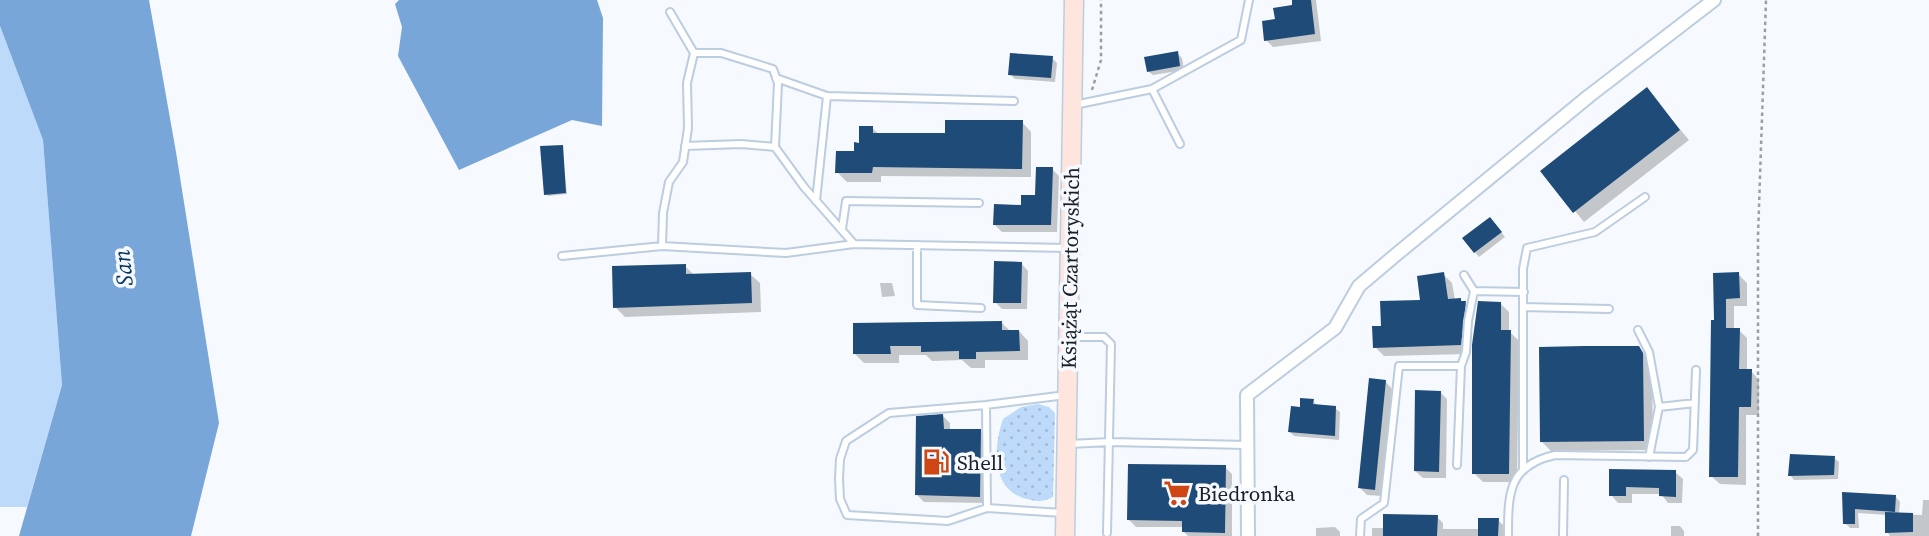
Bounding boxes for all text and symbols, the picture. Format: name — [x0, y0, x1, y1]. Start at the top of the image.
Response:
street label: Książąt Czartoryskich — [1054, 167, 1086, 369]
water label: San — [105, 248, 141, 288]
fuel station icon: Shell — [921, 447, 951, 477]
place label: Shell — [957, 448, 1003, 477]
supermarket icon: Biedronka — [1162, 478, 1192, 508]
place label: Biedronka — [1198, 479, 1295, 508]

